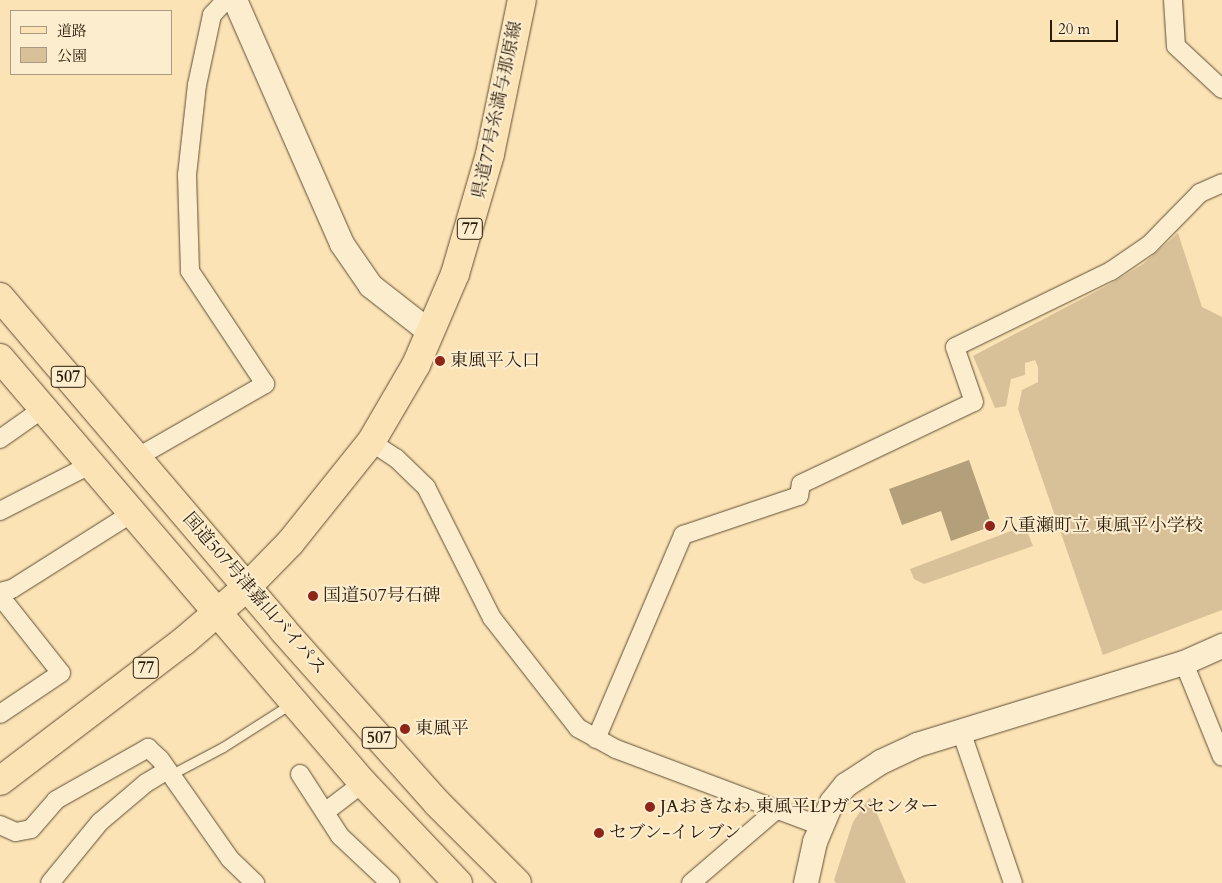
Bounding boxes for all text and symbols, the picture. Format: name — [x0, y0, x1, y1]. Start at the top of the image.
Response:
legend — [10, 10, 172, 75]
scale bar — [1052, 10, 1120, 42]
text: 20 m — [1058, 19, 1090, 39]
street label: 県道77号糸満与那原線 — [469, 20, 527, 200]
text: 道路 — [57, 21, 87, 41]
text: 公園 — [57, 46, 87, 66]
road number: 77 — [456, 215, 484, 242]
place label: 東風平入口 — [450, 350, 540, 372]
marker: 東風平入口 — [434, 355, 446, 367]
road number: 507 — [50, 364, 86, 391]
street label: 国道507号津嘉山バイパス — [178, 509, 330, 679]
place label: 八重瀬町立 東風平小学校 — [1000, 515, 1203, 537]
marker: 八重瀬町立 東風平小学校 — [984, 520, 996, 532]
place label: 国道507号石碑 — [323, 585, 441, 607]
marker: 国道507号石碑 — [307, 590, 319, 602]
road number: 77 — [132, 654, 160, 681]
place label: 東風平 — [415, 718, 469, 740]
marker: 東風平 — [399, 723, 411, 735]
road number: 507 — [362, 724, 396, 751]
place label: JAおきなわ 東風平LPガスセンター — [660, 796, 939, 818]
marker: JAおきなわ 東風平LPガスセンター — [644, 801, 656, 813]
place label: セブン-イレブン — [609, 822, 743, 844]
marker: セブン-イレブン — [593, 827, 605, 839]

